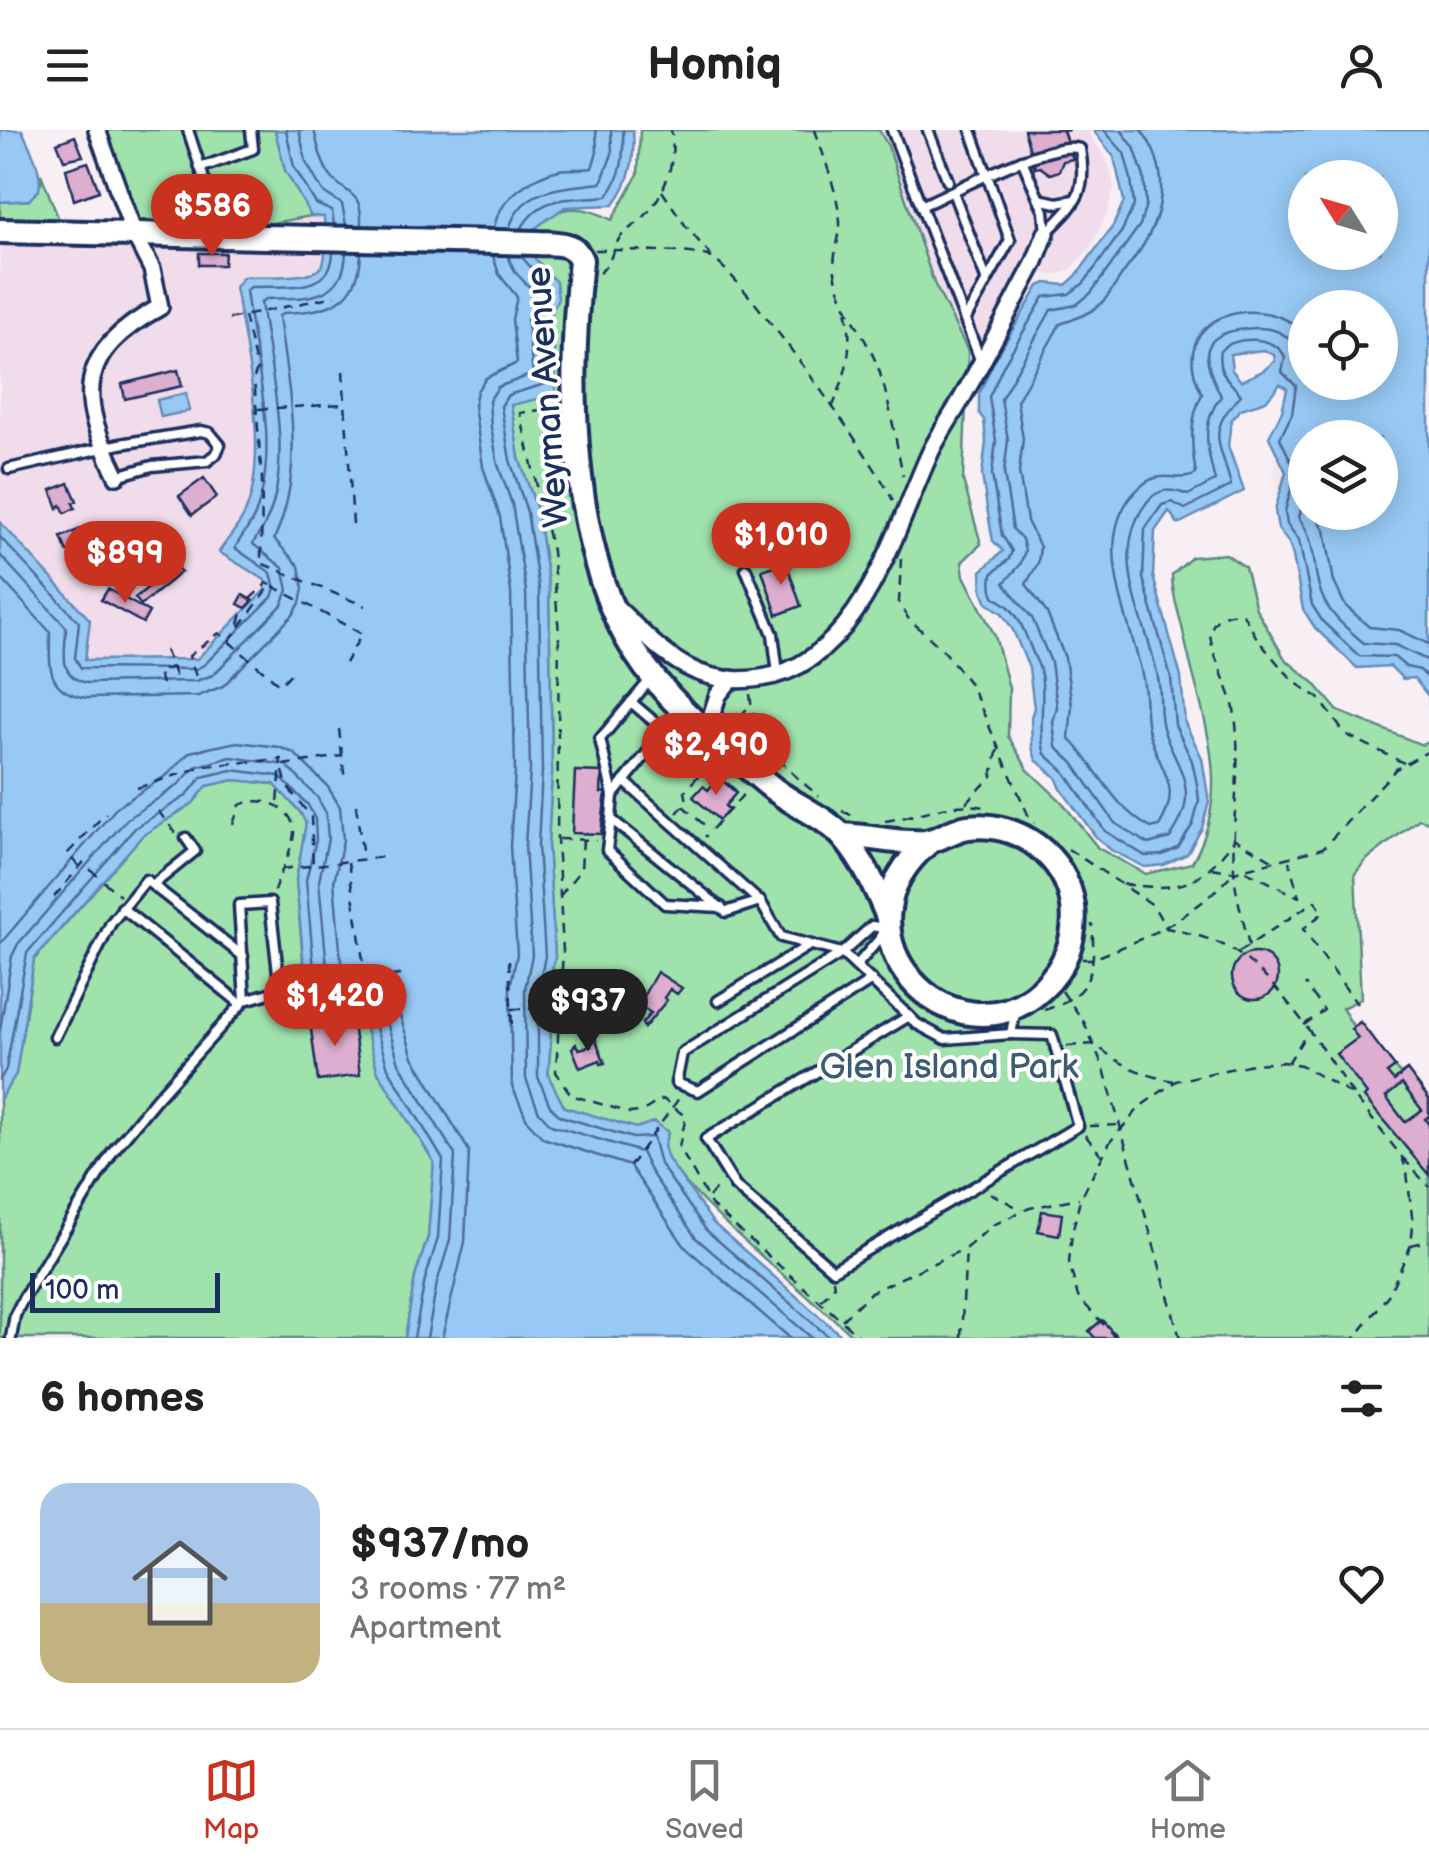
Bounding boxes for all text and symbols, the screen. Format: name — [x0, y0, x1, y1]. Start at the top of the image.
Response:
icon: menu — [40, 38, 95, 93]
text: Homiq — [647, 38, 782, 93]
icon: person — [1334, 38, 1389, 93]
north arrow — [1288, 160, 1398, 270]
map controls — [1288, 160, 1398, 530]
pin: $586 — [153, 174, 271, 259]
text: $586 — [173, 187, 251, 226]
street label: Weyman Avenue — [517, 265, 579, 529]
button: locate — [1288, 290, 1398, 400]
button: layers — [1288, 420, 1398, 530]
pin: $1,010 — [700, 503, 862, 588]
text: $1,010 — [733, 516, 829, 555]
pin: $899 — [66, 521, 184, 606]
text: $899 — [86, 534, 164, 573]
pin: $2,490 — [635, 713, 797, 798]
text: $2,490 — [664, 726, 768, 765]
pin: $1,420 — [254, 964, 416, 1049]
pin: $937 — [529, 969, 647, 1054]
text: $1,420 — [285, 977, 385, 1016]
text: $937 — [550, 982, 626, 1021]
park label: Glen Island Park — [820, 1046, 1079, 1089]
scale bar — [30, 1268, 220, 1312]
text: 100 m — [45, 1274, 119, 1307]
icon: filters — [1334, 1371, 1389, 1426]
text: 6 homes — [40, 1373, 204, 1424]
text: $937/mo — [350, 1519, 529, 1570]
icon: home — [120, 1523, 240, 1643]
icon: heart — [1334, 1556, 1389, 1611]
text: 3 rooms · 77 m² — [350, 1570, 566, 1609]
text: Apartment — [350, 1609, 501, 1648]
tab: Map — [203, 1753, 259, 1846]
tab: Saved — [665, 1753, 744, 1846]
tab: Home — [1150, 1753, 1226, 1846]

